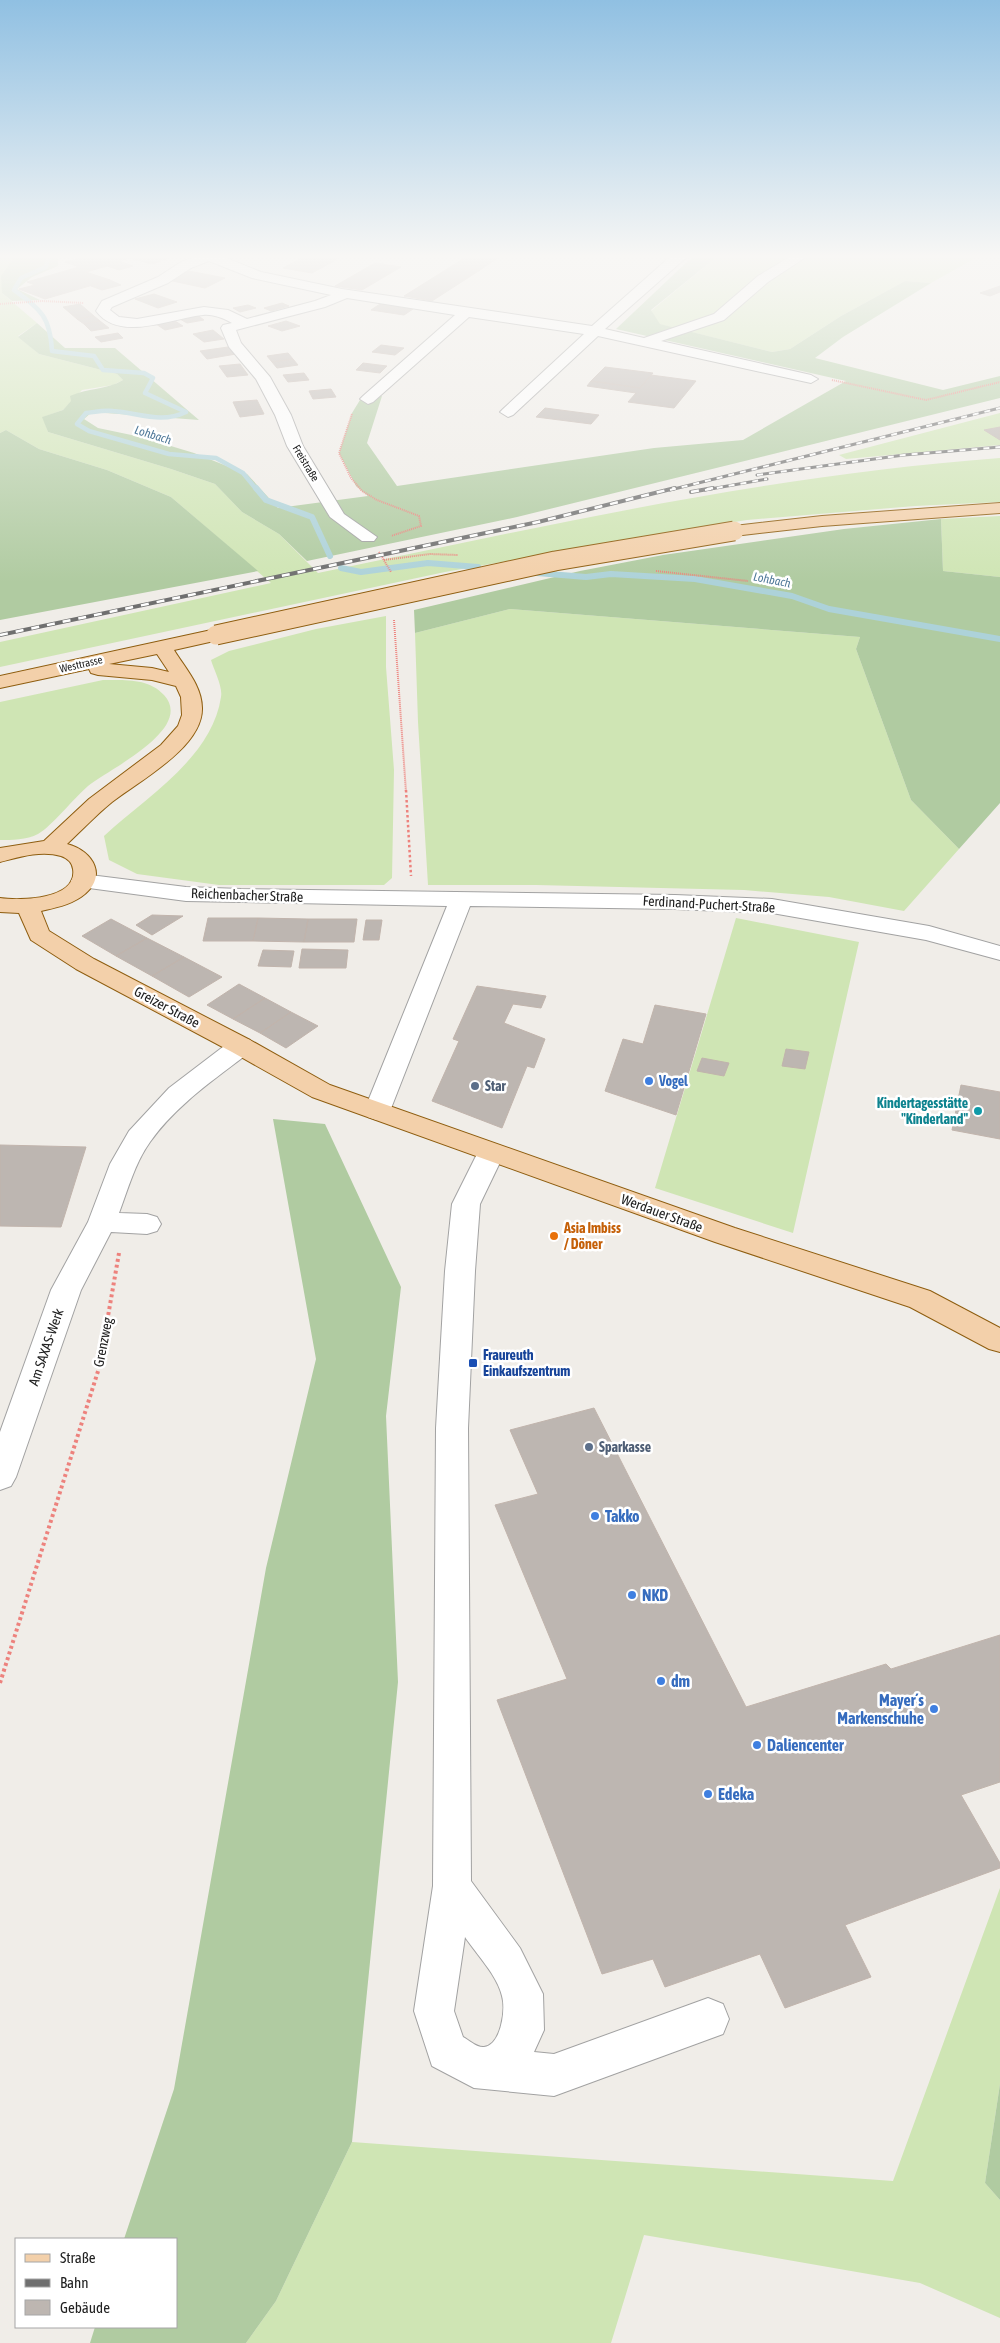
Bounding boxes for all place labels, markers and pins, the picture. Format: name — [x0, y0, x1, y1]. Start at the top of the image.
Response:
place label: Vogel — [658, 1073, 688, 1089]
marker: Vogel — [643, 1075, 655, 1087]
place label: Star — [485, 1078, 506, 1094]
marker: Star — [469, 1080, 481, 1092]
place label: Kindertagesstätte "Kinderland" — [877, 1095, 968, 1127]
marker: Kindertagesstätte "Kinderland" — [972, 1105, 984, 1117]
place label: Asia Imbiss / Döner — [563, 1220, 621, 1252]
marker: Asia Imbiss / Döner — [548, 1230, 560, 1242]
place label: Fraureuth Einkaufszentrum — [483, 1347, 570, 1379]
marker: Fraureuth Einkaufszentrum — [467, 1357, 479, 1369]
place label: Sparkasse — [599, 1439, 651, 1455]
marker: Sparkasse — [583, 1441, 595, 1453]
place label: Takko — [605, 1507, 640, 1525]
marker: Takko — [589, 1510, 601, 1522]
place label: NKD — [642, 1586, 668, 1604]
marker: NKD — [626, 1589, 638, 1601]
place label: dm — [671, 1672, 690, 1690]
marker: dm — [655, 1675, 667, 1687]
place label: Mayer´s Markenschuhe — [837, 1691, 924, 1727]
marker: Mayer´s Markenschuhe — [928, 1703, 940, 1715]
place label: Daliencenter — [767, 1736, 844, 1754]
marker: Daliencenter — [751, 1739, 763, 1751]
place label: Edeka — [718, 1785, 754, 1803]
marker: Edeka — [702, 1788, 714, 1800]

